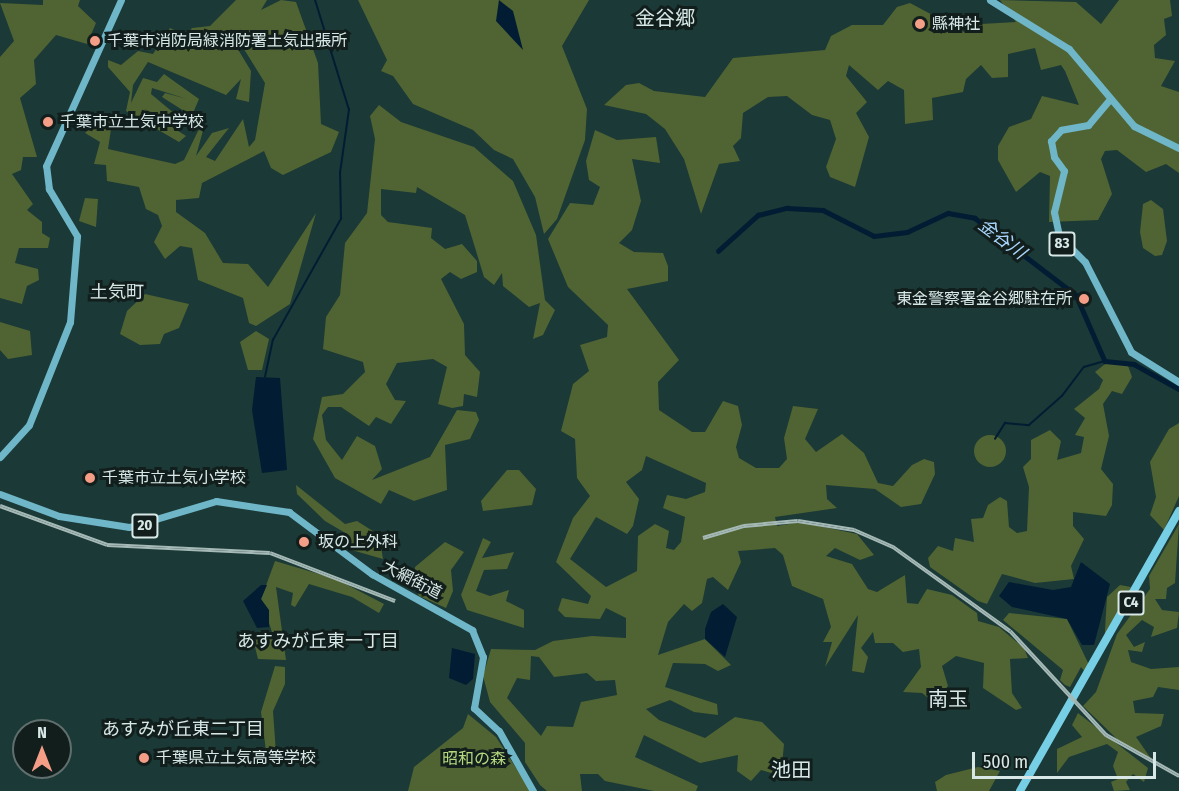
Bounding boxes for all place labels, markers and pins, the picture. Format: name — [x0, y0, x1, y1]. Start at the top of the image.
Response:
place label: 縣神社 — [932, 14, 980, 34]
marker: 縣神社 — [913, 17, 927, 31]
place label: 千葉市消防局緑消防署土気出張所 — [107, 31, 347, 51]
marker: 千葉市消防局緑消防署土気出張所 — [88, 34, 102, 48]
place label: 千葉市立土気中学校 — [60, 112, 204, 132]
marker: 千葉市立土気中学校 — [41, 115, 55, 129]
place label: 東金警察署金谷郷駐在所 — [896, 289, 1072, 309]
marker: 東金警察署金谷郷駐在所 — [1077, 292, 1091, 306]
place label: 千葉市立土気小学校 — [102, 468, 246, 488]
marker: 千葉市立土気小学校 — [83, 471, 97, 485]
place label: 坂の上外科 — [318, 532, 398, 552]
marker: 坂の上外科 — [295, 533, 313, 551]
place label: 千葉県立土気高等学校 — [156, 748, 316, 768]
marker: 千葉県立土気高等学校 — [137, 751, 151, 765]

